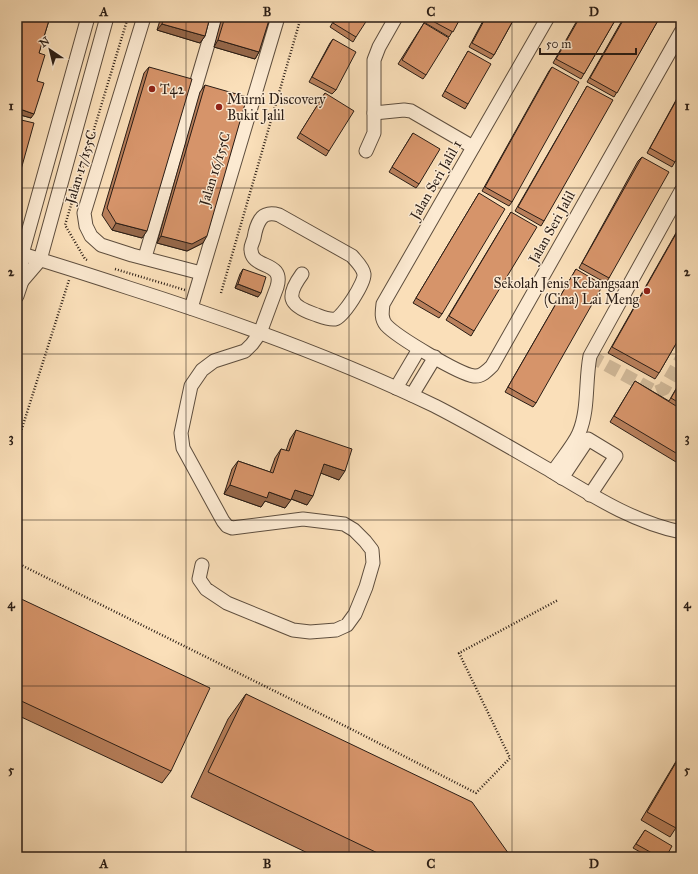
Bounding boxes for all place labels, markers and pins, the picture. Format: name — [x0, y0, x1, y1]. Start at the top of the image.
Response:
place label: T42 — [160, 81, 184, 98]
marker: T42 — [147, 84, 157, 94]
place label: Murni Discovery Bukit Jalil — [227, 91, 326, 125]
marker: Murni Discovery Bukit Jalil — [214, 102, 224, 112]
place label: Sekolah Jenis Kebangsaan (Cina) Lai Meng — [494, 275, 639, 309]
marker: Sekolah Jenis Kebangsaan (Cina) Lai Meng — [642, 286, 652, 296]

